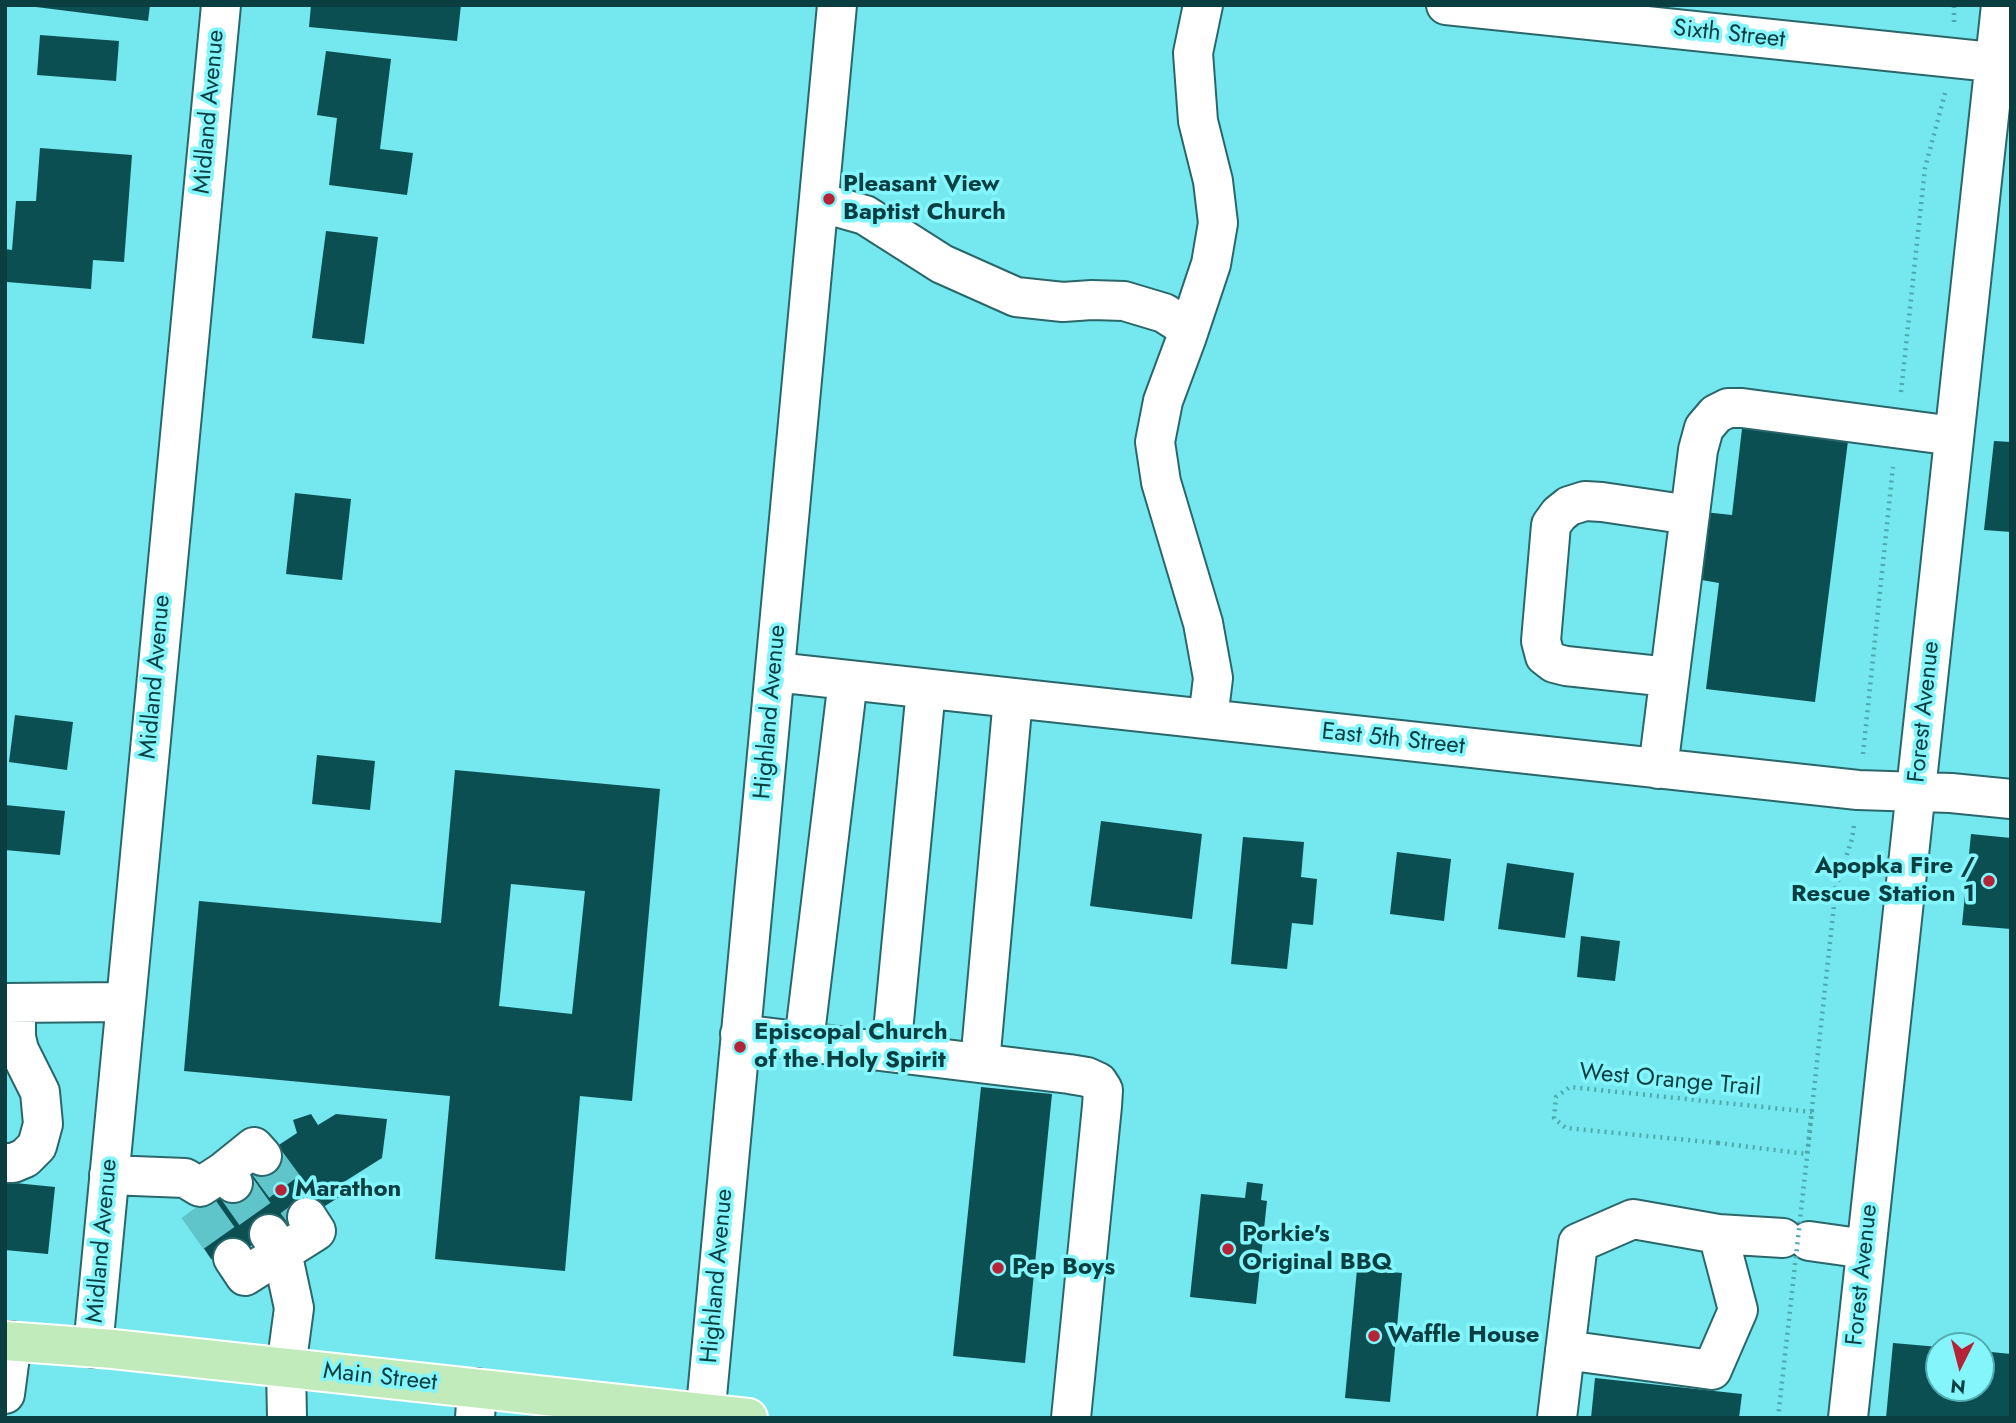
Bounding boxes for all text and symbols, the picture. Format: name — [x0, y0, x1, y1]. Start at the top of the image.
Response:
street label: Sixth Street — [1672, 15, 1786, 55]
street label: Midland Avenue — [188, 29, 232, 195]
place label: Pleasant View Baptist Church — [843, 171, 1006, 227]
marker: Pleasant View Baptist Church — [821, 191, 837, 207]
street label: Midland Avenue — [134, 594, 178, 760]
street label: Highland Avenue — [749, 624, 793, 800]
street label: Forest Avenue — [1903, 640, 1947, 784]
street label: East 5th Street — [1320, 718, 1466, 762]
place label: Apopka Fire / Rescue Station 1 — [1791, 853, 1975, 909]
marker: Apopka Fire / Rescue Station 1 — [1981, 873, 1997, 889]
place label: Episcopal Church of the Holy Spirit — [754, 1019, 948, 1075]
marker: Episcopal Church of the Holy Spirit — [732, 1039, 748, 1055]
street label: West Orange Trail — [1578, 1059, 1762, 1103]
street label: Midland Avenue — [81, 1158, 125, 1324]
place label: Marathon — [295, 1176, 401, 1204]
marker: Marathon — [273, 1182, 289, 1198]
street label: Highland Avenue — [696, 1188, 740, 1364]
street label: Forest Avenue — [1841, 1203, 1885, 1347]
place label: Porkie's Original BBQ — [1242, 1221, 1392, 1277]
marker: Porkie's Original BBQ — [1220, 1241, 1236, 1257]
place label: Pep Boys — [1012, 1254, 1115, 1282]
marker: Pep Boys — [990, 1260, 1006, 1276]
place label: Waffle House — [1388, 1322, 1540, 1350]
marker: Waffle House — [1366, 1328, 1382, 1344]
north arrow — [1925, 1332, 1995, 1402]
street label: Main Street — [322, 1358, 438, 1398]
text: N — [1949, 1372, 1967, 1401]

